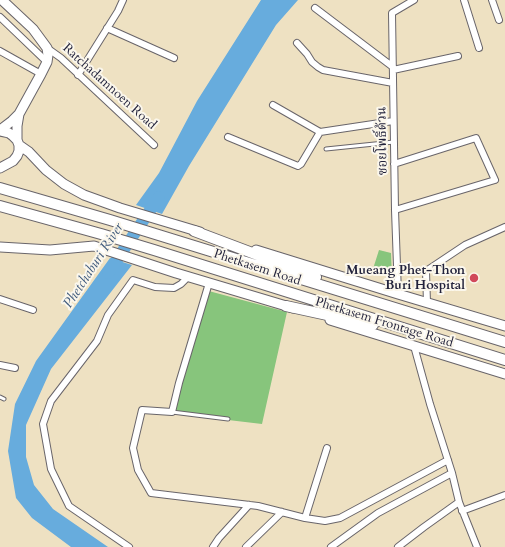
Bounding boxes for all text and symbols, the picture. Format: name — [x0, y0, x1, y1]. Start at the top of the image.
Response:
street label: Ratchadamnoen Road — [59, 41, 159, 133]
street label: ซอยโพธิ์ด้วน — [375, 107, 391, 175]
water label: Phetchaburi River — [60, 220, 128, 312]
street label: Phetkasem Road — [211, 247, 303, 289]
place label: Mueang Phet-Thon Buri Hospital — [346, 263, 465, 294]
marker: Mueang Phet-Thon Buri Hospital — [468, 272, 480, 284]
street label: Phetkasem Frontage Road — [313, 295, 455, 351]

